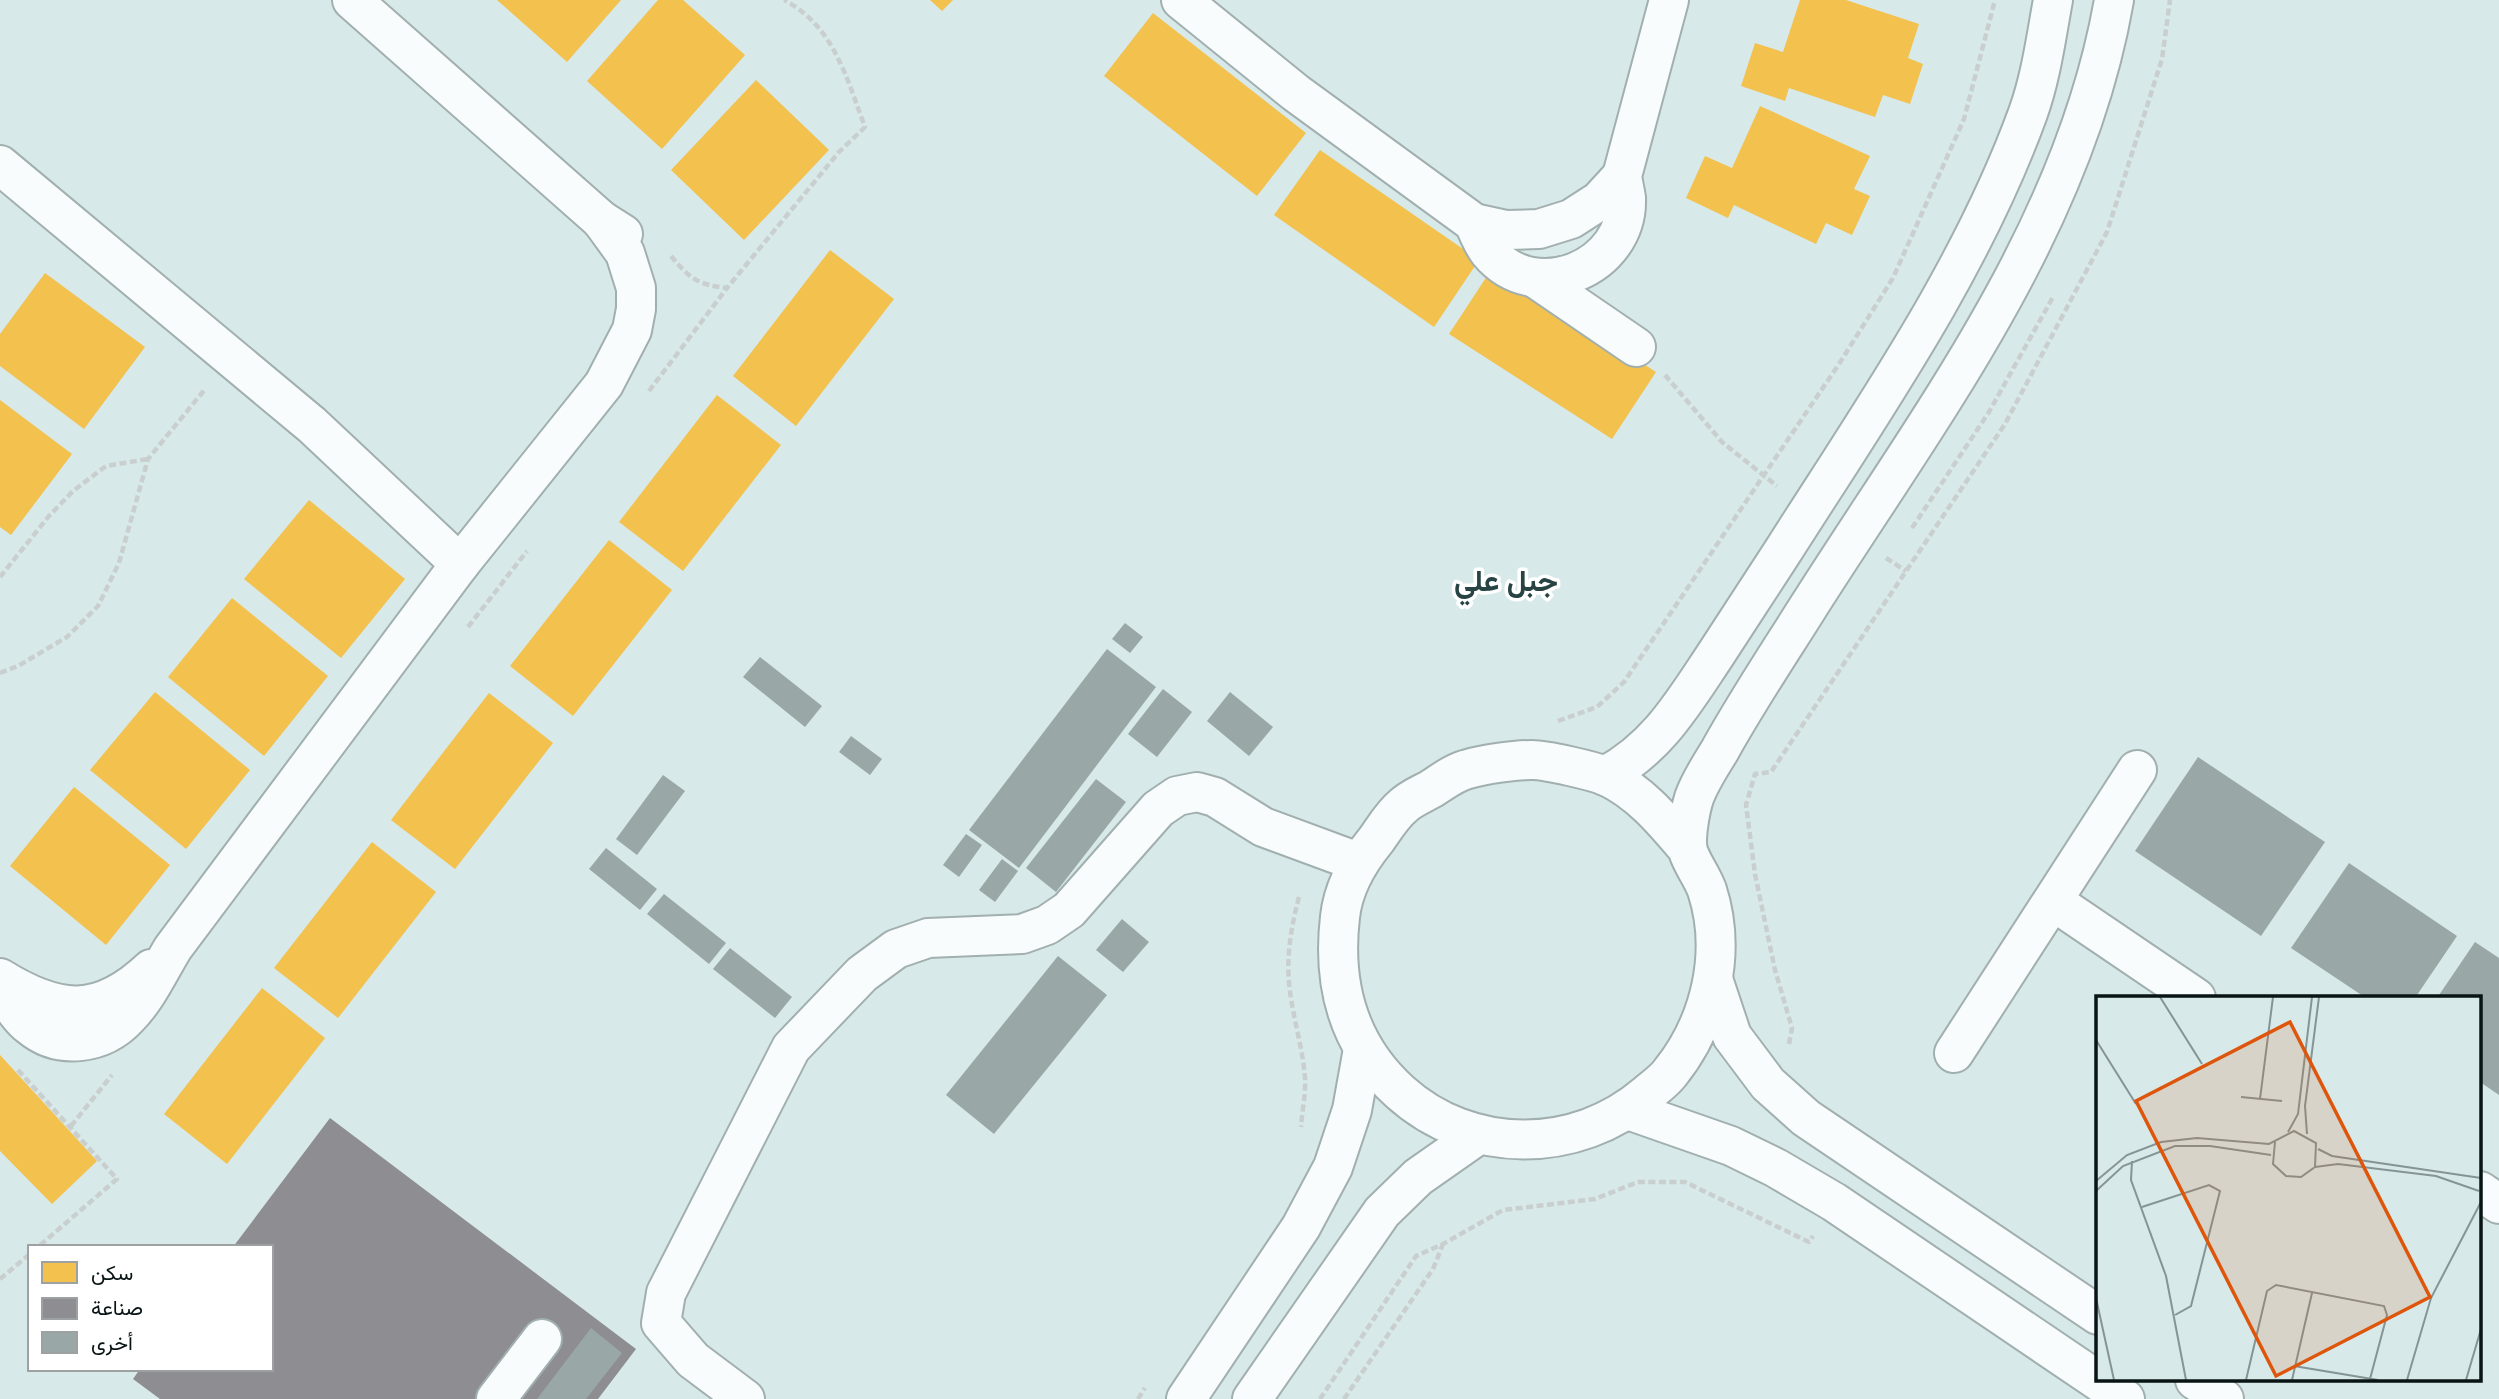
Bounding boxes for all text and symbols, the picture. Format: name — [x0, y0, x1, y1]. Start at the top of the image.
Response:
district label: جبل علي — [1454, 563, 1558, 606]
inset map — [2096, 996, 2482, 1382]
legend — [28, 1245, 273, 1371]
text: سكن — [91, 1261, 133, 1285]
text: صناعة — [91, 1296, 143, 1320]
text: أخرى — [91, 1331, 133, 1356]

